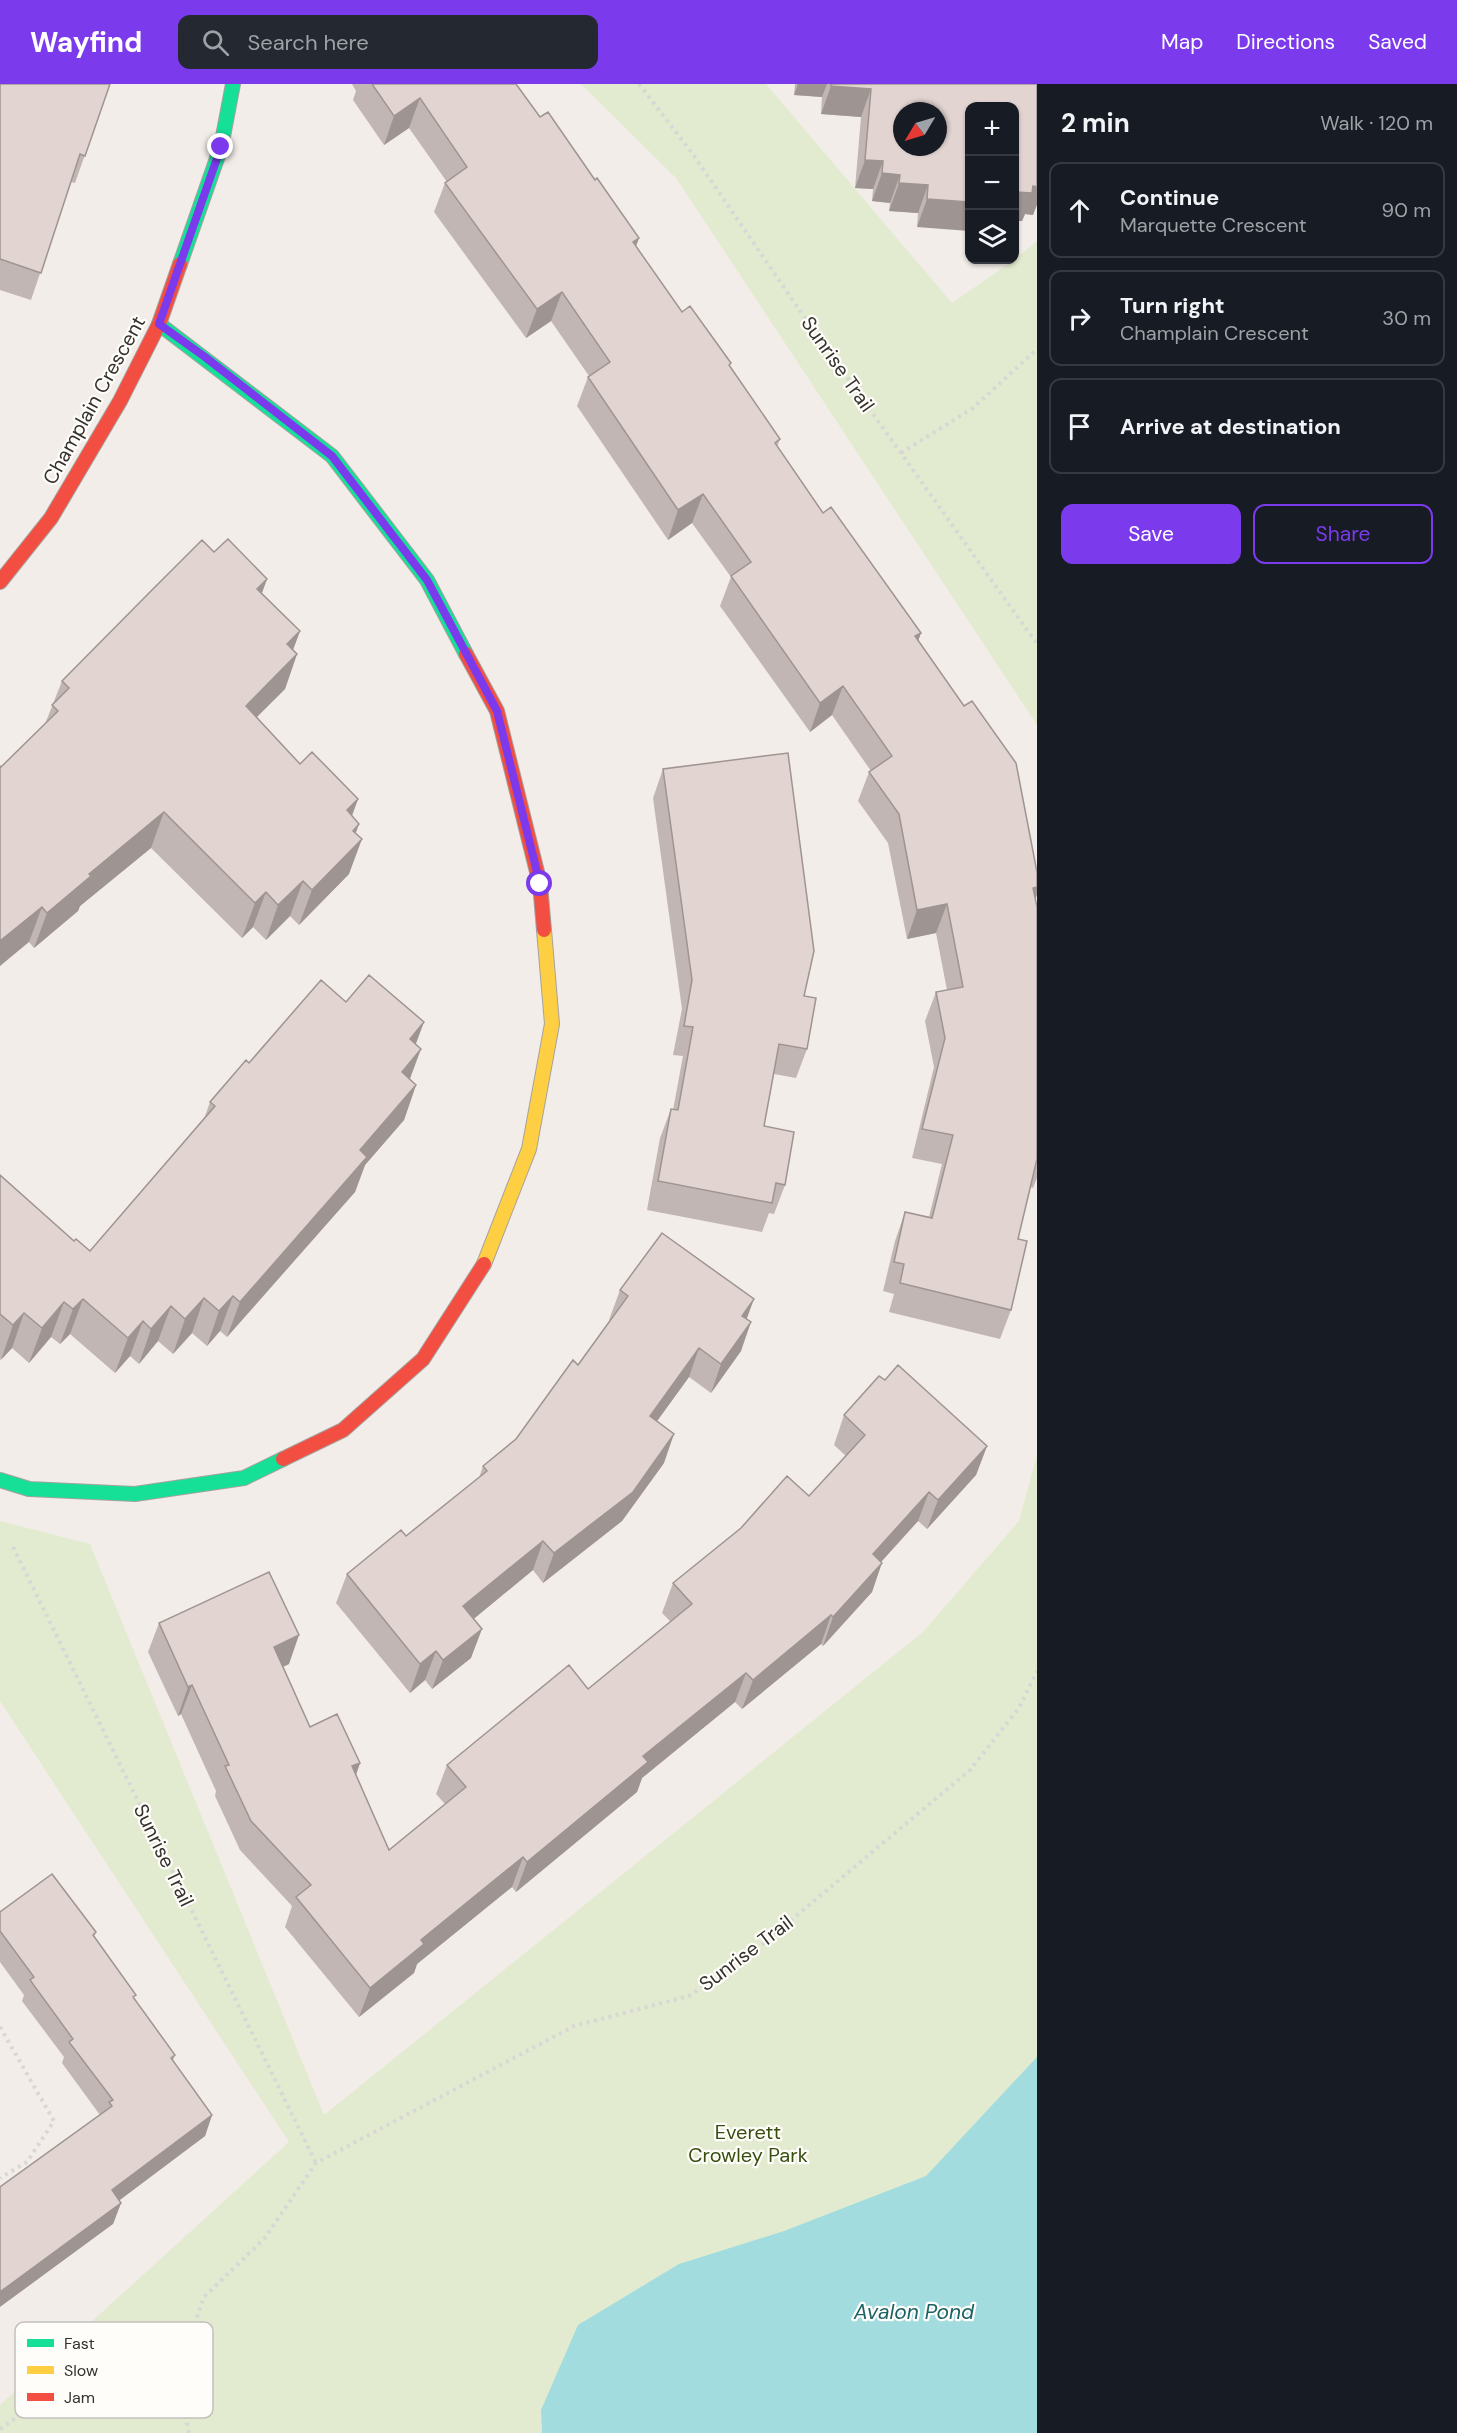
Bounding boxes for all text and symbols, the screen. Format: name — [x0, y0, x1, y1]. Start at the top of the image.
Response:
search box — [178, 15, 598, 69]
text: Wayfind — [30, 24, 142, 61]
icon: search — [199, 26, 232, 59]
text: Search here — [247, 28, 369, 57]
text: Map — [1161, 28, 1203, 56]
text: Directions — [1236, 28, 1335, 56]
text: Saved — [1368, 28, 1427, 56]
north arrow — [893, 102, 947, 156]
map controls — [965, 102, 1019, 264]
button: + — [965, 102, 1019, 156]
text: 2 min — [1061, 106, 1130, 140]
text: Walk · 120 m — [1320, 110, 1433, 136]
route end — [207, 133, 233, 159]
button: − — [965, 156, 1019, 210]
text: Continue — [1120, 183, 1219, 212]
icon: ahead — [1063, 194, 1096, 227]
text: 90 m — [1382, 197, 1431, 223]
button: layers — [965, 210, 1019, 264]
text: Marquette Crescent — [1120, 212, 1307, 238]
text: Turn right — [1120, 291, 1225, 320]
icon: right — [1063, 302, 1096, 335]
text: 30 m — [1382, 305, 1431, 331]
street label: Champlain Crescent — [37, 311, 151, 489]
street label: Sunrise Trail — [795, 311, 881, 417]
text: Champlain Crescent — [1120, 320, 1309, 346]
icon: arrive — [1063, 410, 1096, 443]
text: Arrive at destination — [1120, 412, 1341, 441]
button: Save — [1061, 504, 1241, 564]
button: Share — [1253, 504, 1433, 564]
route start — [526, 870, 552, 896]
street label: Sunrise Trail — [128, 1799, 200, 1911]
street label: Sunrise Trail — [694, 1909, 798, 1997]
park label: Everett Crowley Park — [688, 2119, 808, 2168]
water label: Avalon Pond — [853, 2298, 975, 2326]
legend — [15, 2322, 213, 2418]
text: Fast — [64, 2333, 95, 2354]
text: Slow — [64, 2360, 98, 2381]
text: Jam — [64, 2387, 95, 2408]

